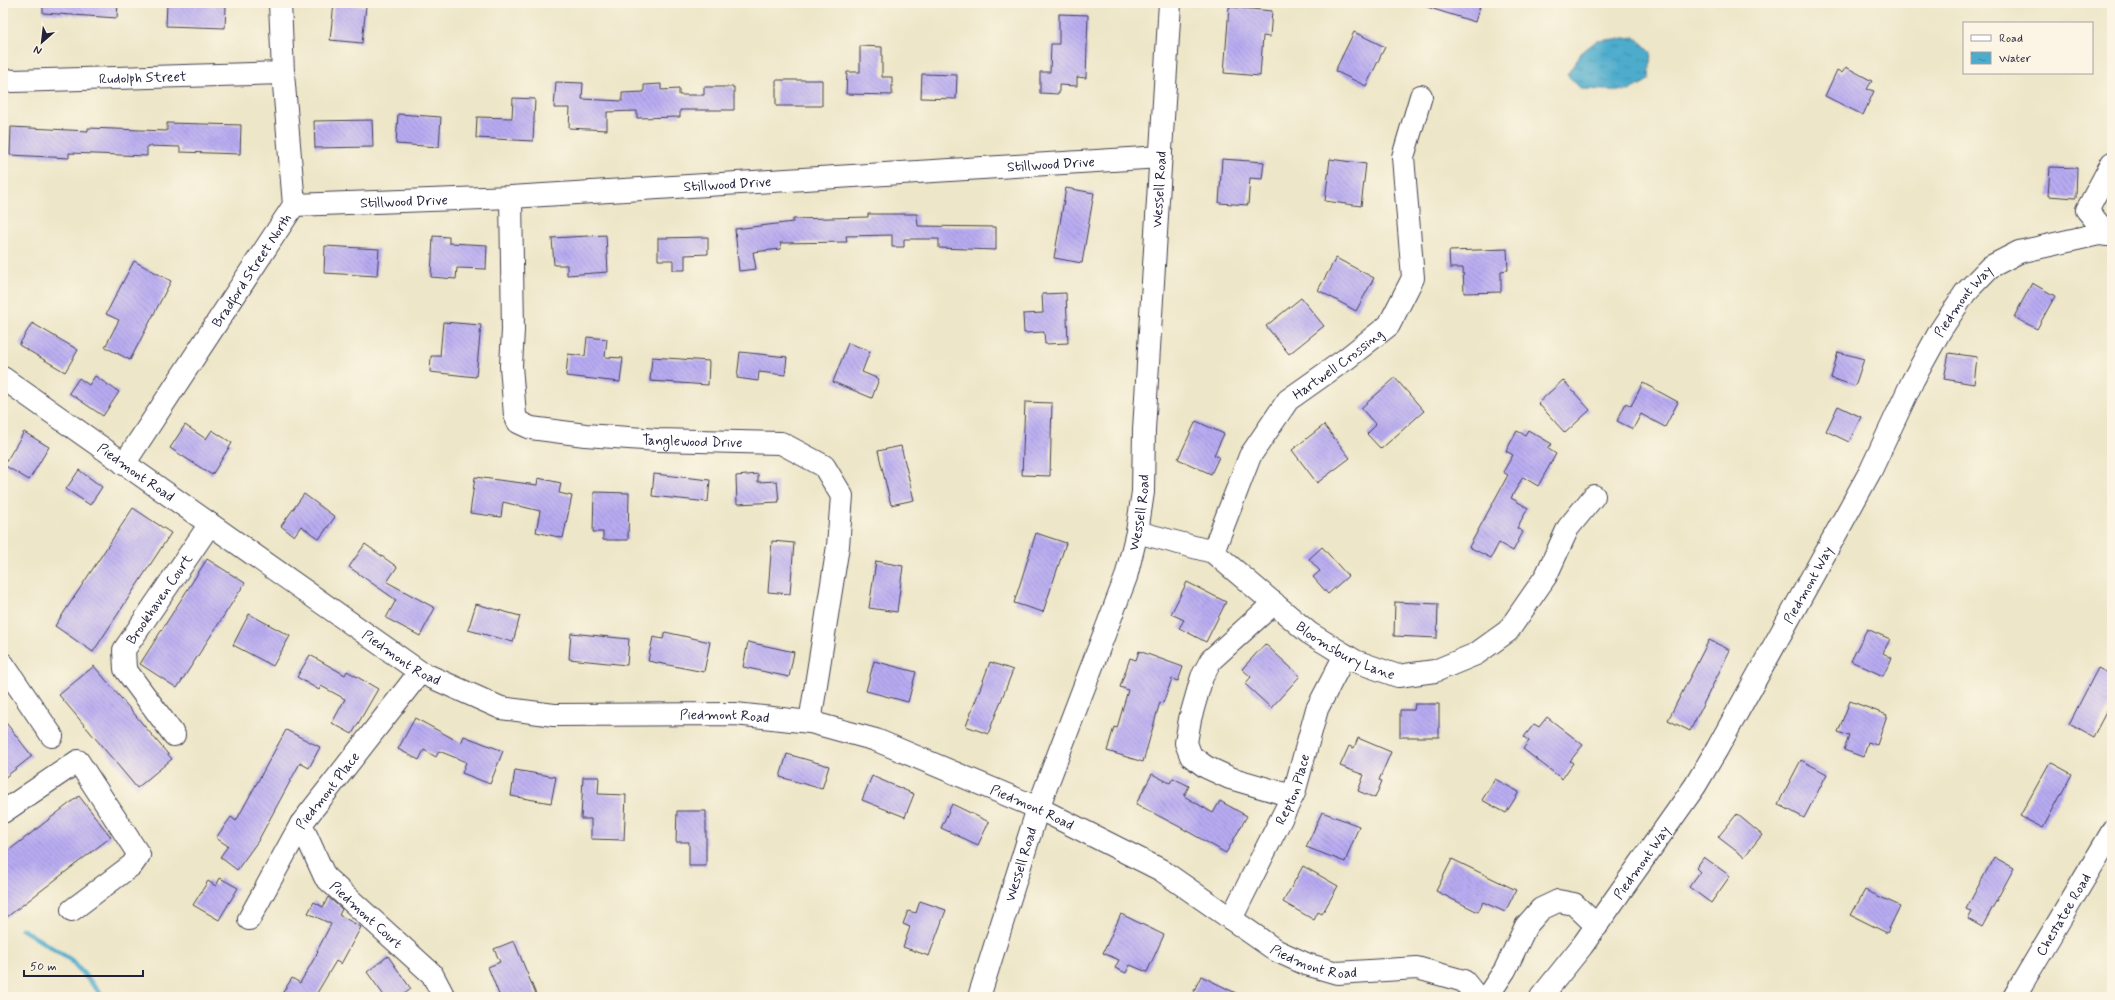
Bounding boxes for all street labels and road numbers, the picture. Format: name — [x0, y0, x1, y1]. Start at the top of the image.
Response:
street label: Rudolph Street — [99, 68, 187, 88]
street label: Wessell Road — [1148, 151, 1171, 228]
street label: Stillwood Drive — [1006, 153, 1095, 176]
street label: Stillwood Drive — [683, 173, 772, 196]
street label: Stillwood Drive — [360, 191, 448, 213]
street label: Bradford Street North — [208, 210, 296, 331]
street label: Piedmont Way — [1930, 262, 1997, 341]
street label: Hartwell Crossing — [1289, 325, 1387, 404]
street label: Tanglewood Drive — [641, 431, 743, 452]
street label: Piedmont Road — [94, 439, 178, 506]
street label: Wessell Road — [1125, 474, 1153, 553]
street label: Piedmont Way — [1780, 543, 1837, 627]
street label: Brookhaven Court — [123, 550, 197, 648]
street label: Bloomsbury Lane — [1292, 618, 1397, 684]
street label: Piedmont Road — [358, 626, 443, 690]
street label: Piedmont Road — [680, 706, 770, 728]
street label: Piedmont Place — [292, 749, 364, 832]
street label: Repton Place — [1272, 752, 1314, 828]
street label: Piedmont Road — [987, 781, 1077, 835]
street label: Piedmont Way — [1610, 822, 1674, 903]
street label: Wessell Road — [1001, 825, 1041, 904]
street label: Chestatee Road — [2032, 870, 2095, 960]
street label: Piedmont Court — [326, 878, 406, 953]
street label: Piedmont Road — [1266, 941, 1357, 983]

